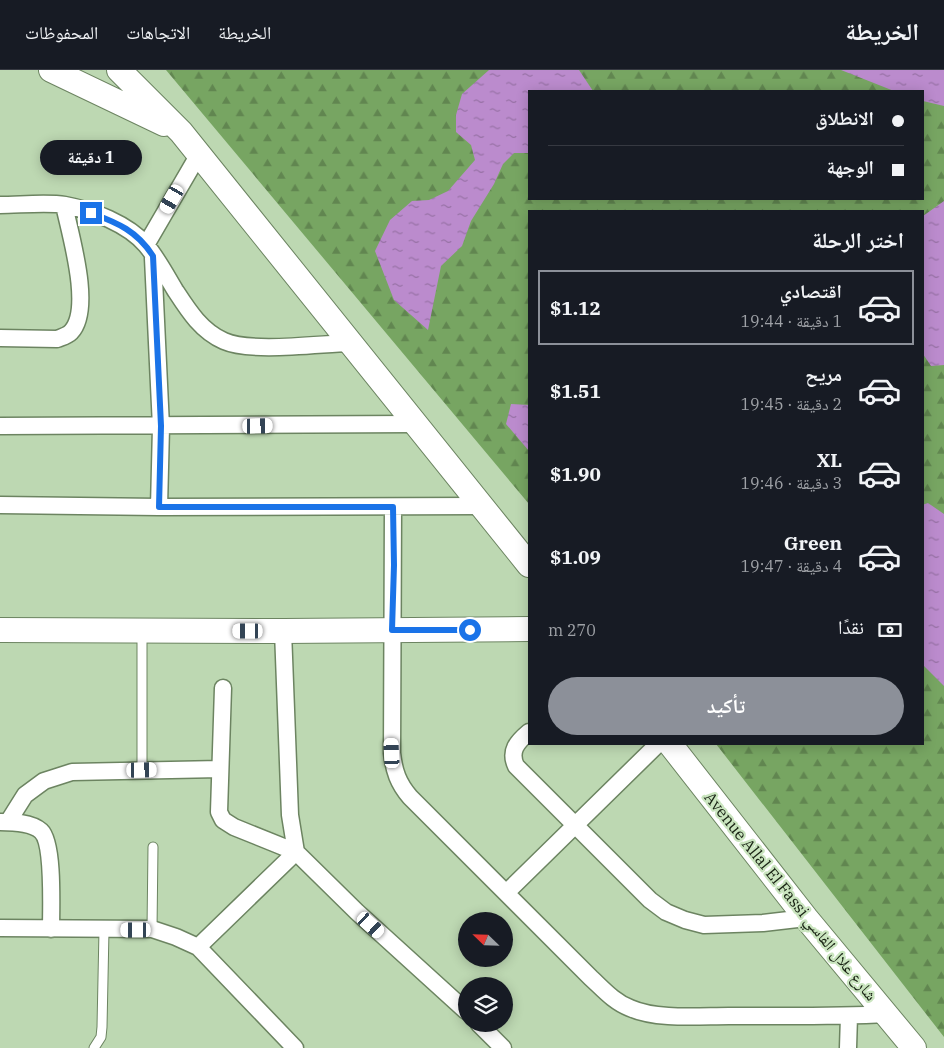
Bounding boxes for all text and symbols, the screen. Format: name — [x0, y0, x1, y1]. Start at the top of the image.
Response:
text: الخريطة — [845, 15, 919, 47]
text: المحفوظات — [25, 21, 98, 44]
text: الاتجاهات — [126, 21, 190, 44]
text: الخريطة — [218, 21, 271, 44]
text: الانطلاق — [815, 106, 874, 130]
callout: 1 دقيقة — [40, 140, 142, 176]
text: 1 دقيقة — [68, 147, 114, 167]
text: الوجهة — [826, 155, 874, 179]
car — [158, 182, 185, 216]
route end — [80, 202, 102, 224]
text: اختر الرحلة — [812, 225, 904, 254]
text: اقتصادي — [780, 279, 842, 303]
icon: car — [857, 285, 902, 330]
text: $1.12 — [550, 296, 601, 320]
text: 1 دقيقة · 19:44 — [741, 311, 842, 331]
text: مريح — [805, 362, 842, 386]
icon: car — [857, 368, 902, 413]
text: $1.51 — [550, 379, 601, 403]
text: 2 دقيقة · 19:45 — [741, 394, 842, 414]
car — [242, 418, 273, 434]
text: XL — [816, 448, 842, 472]
icon: car — [857, 451, 902, 496]
text: $1.90 — [550, 462, 601, 486]
text: 3 دقيقة · 19:46 — [741, 473, 842, 493]
text: Green — [784, 531, 842, 555]
icon: car — [857, 534, 902, 579]
text: $1.09 — [550, 545, 601, 569]
text: 4 دقيقة · 19:47 — [741, 556, 842, 576]
text: نقدًا — [838, 615, 864, 639]
icon: cash — [876, 616, 904, 644]
route start — [459, 619, 481, 641]
text: 270 m — [548, 620, 596, 640]
car — [233, 624, 263, 639]
button: تأكيد — [548, 677, 904, 735]
car — [383, 738, 400, 768]
car — [126, 762, 157, 778]
street label: Avenue Allal El Fassi شارع علال الفاسي — [698, 788, 882, 1006]
car — [354, 909, 387, 941]
north arrow — [458, 912, 512, 968]
map controls — [458, 912, 513, 1032]
car — [121, 923, 151, 938]
button: layers — [458, 977, 513, 1032]

